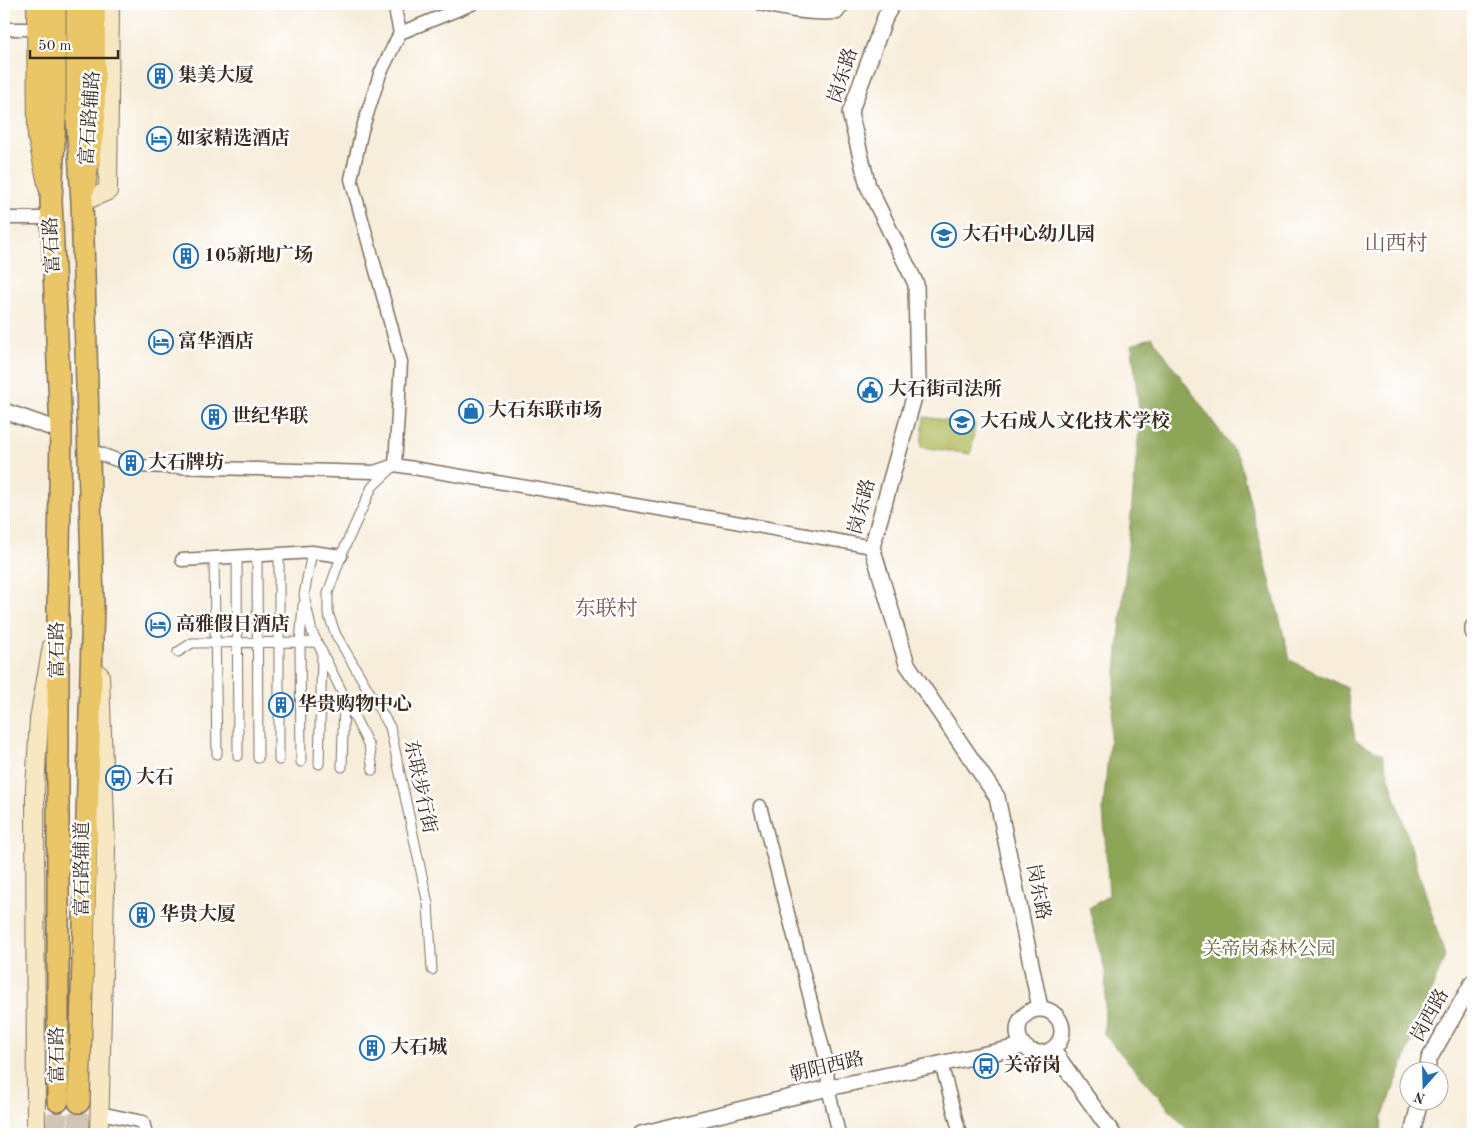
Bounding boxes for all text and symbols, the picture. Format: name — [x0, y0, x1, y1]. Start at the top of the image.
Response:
scale bar — [30, 28, 118, 60]
text: 50 m — [38, 39, 72, 54]
street label: 岗东路 — [823, 45, 862, 106]
building icon: 集美大厦 — [147, 63, 173, 89]
place label: 集美大厦 — [178, 64, 254, 86]
street label: 富石路辅路 — [75, 70, 104, 166]
hotel icon: 如家精选酒店 — [146, 126, 172, 152]
place label: 如家精选酒店 — [176, 127, 290, 149]
street label: 富石路 — [39, 216, 64, 274]
school or university icon: 大石中心幼儿园 — [931, 222, 957, 248]
place label: 大石中心幼儿园 — [962, 223, 1095, 245]
district label: 山西村 — [1365, 232, 1428, 255]
building icon: 105新地广场 — [173, 243, 199, 269]
place label: 105新地广场 — [204, 244, 313, 266]
hotel icon: 富华酒店 — [148, 329, 174, 355]
place label: 富华酒店 — [178, 330, 254, 352]
public building icon: 大石街司法所 — [857, 377, 883, 403]
place label: 大石街司法所 — [888, 378, 1002, 400]
shop icon: 大石东联市场 — [458, 398, 484, 424]
place label: 大石东联市场 — [488, 399, 602, 421]
building icon: 世纪华联 — [201, 404, 227, 430]
place label: 世纪华联 — [232, 405, 308, 427]
school or university icon: 大石成人文化技术学校 — [949, 409, 975, 435]
place label: 大石成人文化技术学校 — [980, 410, 1170, 432]
building icon: 大石牌坊 — [118, 450, 144, 476]
place label: 大石牌坊 — [148, 451, 224, 473]
street label: 岗东路 — [844, 476, 880, 537]
district label: 东联村 — [575, 597, 638, 620]
hotel icon: 高雅假日酒店 — [145, 612, 171, 638]
place label: 高雅假日酒店 — [176, 613, 290, 635]
street label: 富石路 — [46, 621, 68, 679]
building icon: 华贵购物中心 — [268, 692, 294, 718]
place label: 华贵购物中心 — [298, 693, 412, 715]
street label: 东联步行街 — [400, 738, 440, 835]
bus stop icon: 大石 — [105, 765, 131, 791]
place label: 大石 — [136, 766, 174, 788]
street label: 富石路辅道 — [71, 821, 93, 917]
street label: 岗东路 — [1022, 862, 1055, 922]
building icon: 华贵大厦 — [129, 902, 155, 928]
place label: 华贵大厦 — [160, 903, 236, 925]
park label: 关帝岗森林公园 — [1202, 938, 1336, 960]
street label: 岗西路 — [1406, 985, 1453, 1046]
street label: 富石路 — [46, 1026, 68, 1084]
building icon: 大石城 — [359, 1035, 385, 1061]
place label: 大石城 — [390, 1036, 447, 1058]
street label: 朝阳西路 — [787, 1048, 866, 1086]
bus stop icon: 关帝岗 — [973, 1053, 999, 1079]
place label: 关帝岗 — [1004, 1054, 1061, 1076]
north arrow — [1400, 1060, 1450, 1110]
text: N — [1412, 1089, 1427, 1106]

